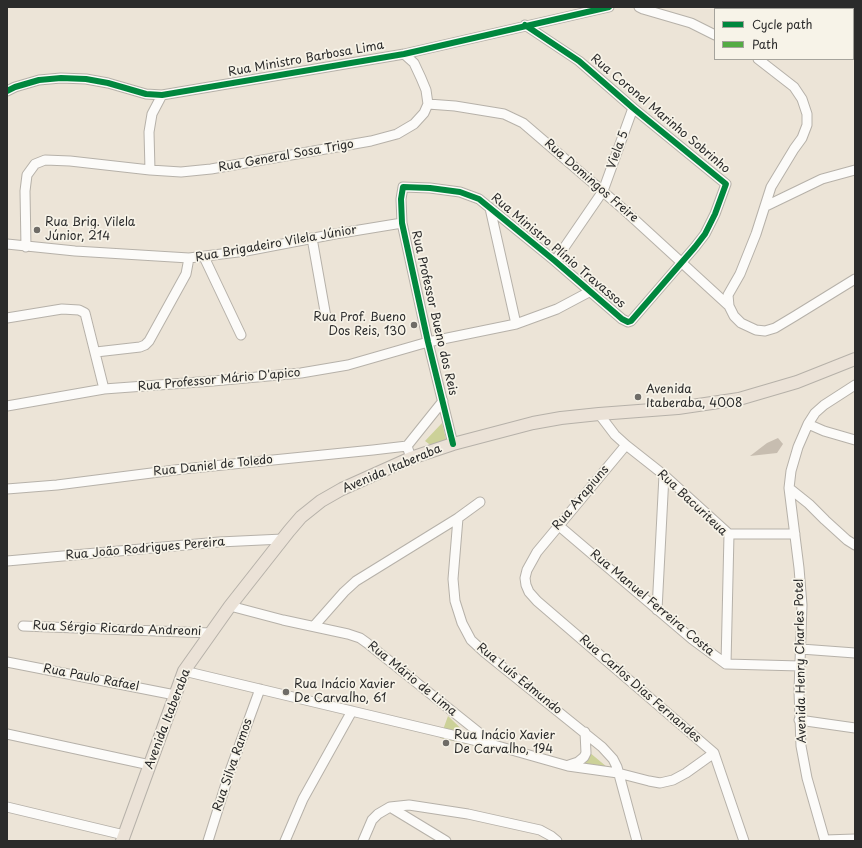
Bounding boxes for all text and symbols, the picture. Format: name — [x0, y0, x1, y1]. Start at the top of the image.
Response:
legend — [714, 8, 854, 60]
text: Cycle path — [752, 15, 813, 33]
text: Path — [752, 35, 778, 53]
street label: Rua Ministro Barbosa Lima — [227, 38, 385, 80]
street label: Rua Coronel Marinho Sobrinho — [587, 51, 733, 177]
street label: Viela 5 — [604, 129, 632, 171]
street label: Rua Domingos Freire — [541, 136, 641, 226]
street label: Rua General Sosa Trigo — [217, 137, 355, 175]
street label: Rua Ministro Plínio Travassos — [488, 191, 628, 311]
place label: Rua Brig. Vilela Júnior, 214 — [45, 216, 135, 244]
street label: Rua Brigadeiro Vilela Júnior — [194, 223, 358, 265]
marker: Rua Brig. Vilela Júnior, 214 — [32, 225, 42, 235]
street label: Rua Professor Bueno dos Reis — [408, 229, 460, 397]
place label: Rua Prof. Bueno Dos Reis, 130 — [313, 311, 406, 339]
marker: Rua Prof. Bueno Dos Reis, 130 — [409, 320, 419, 330]
street label: Rua Professor Mário D'apico — [137, 366, 301, 394]
place label: Avenida Itaberaba, 4008 — [646, 383, 742, 411]
marker: Avenida Itaberaba, 4008 — [633, 392, 643, 402]
street label: Avenida Itaberaba — [340, 442, 444, 496]
street label: Rua Daniel de Toledo — [152, 453, 274, 479]
street label: Rua Arapiuns — [550, 463, 612, 533]
street label: Rua Bacuriteua — [654, 467, 730, 539]
street label: Rua João Rodrigues Pereira — [65, 535, 225, 563]
street label: Rua Manuel Ferreira Costa — [587, 547, 717, 659]
street label: Avenida Henry Charles Potel — [792, 579, 810, 743]
street label: Rua Sérgio Ricardo Andreoni — [32, 619, 202, 639]
street label: Rua Carlos Dias Fernandes — [576, 632, 704, 746]
street label: Rua Mário de Lima — [365, 639, 459, 719]
street label: Rua Luís Edmundo — [474, 640, 564, 718]
street label: Rua Paulo Rafael — [42, 662, 140, 694]
street label: Avenida Itaberaba — [142, 667, 194, 771]
place label: Rua Inácio Xavier De Carvalho, 61 — [294, 678, 395, 706]
marker: Rua Inácio Xavier De Carvalho, 61 — [281, 687, 291, 697]
street label: Rua Silva Ramos — [210, 717, 256, 813]
place label: Rua Inácio Xavier De Carvalho, 194 — [454, 729, 555, 757]
marker: Rua Inácio Xavier De Carvalho, 194 — [441, 738, 451, 748]

